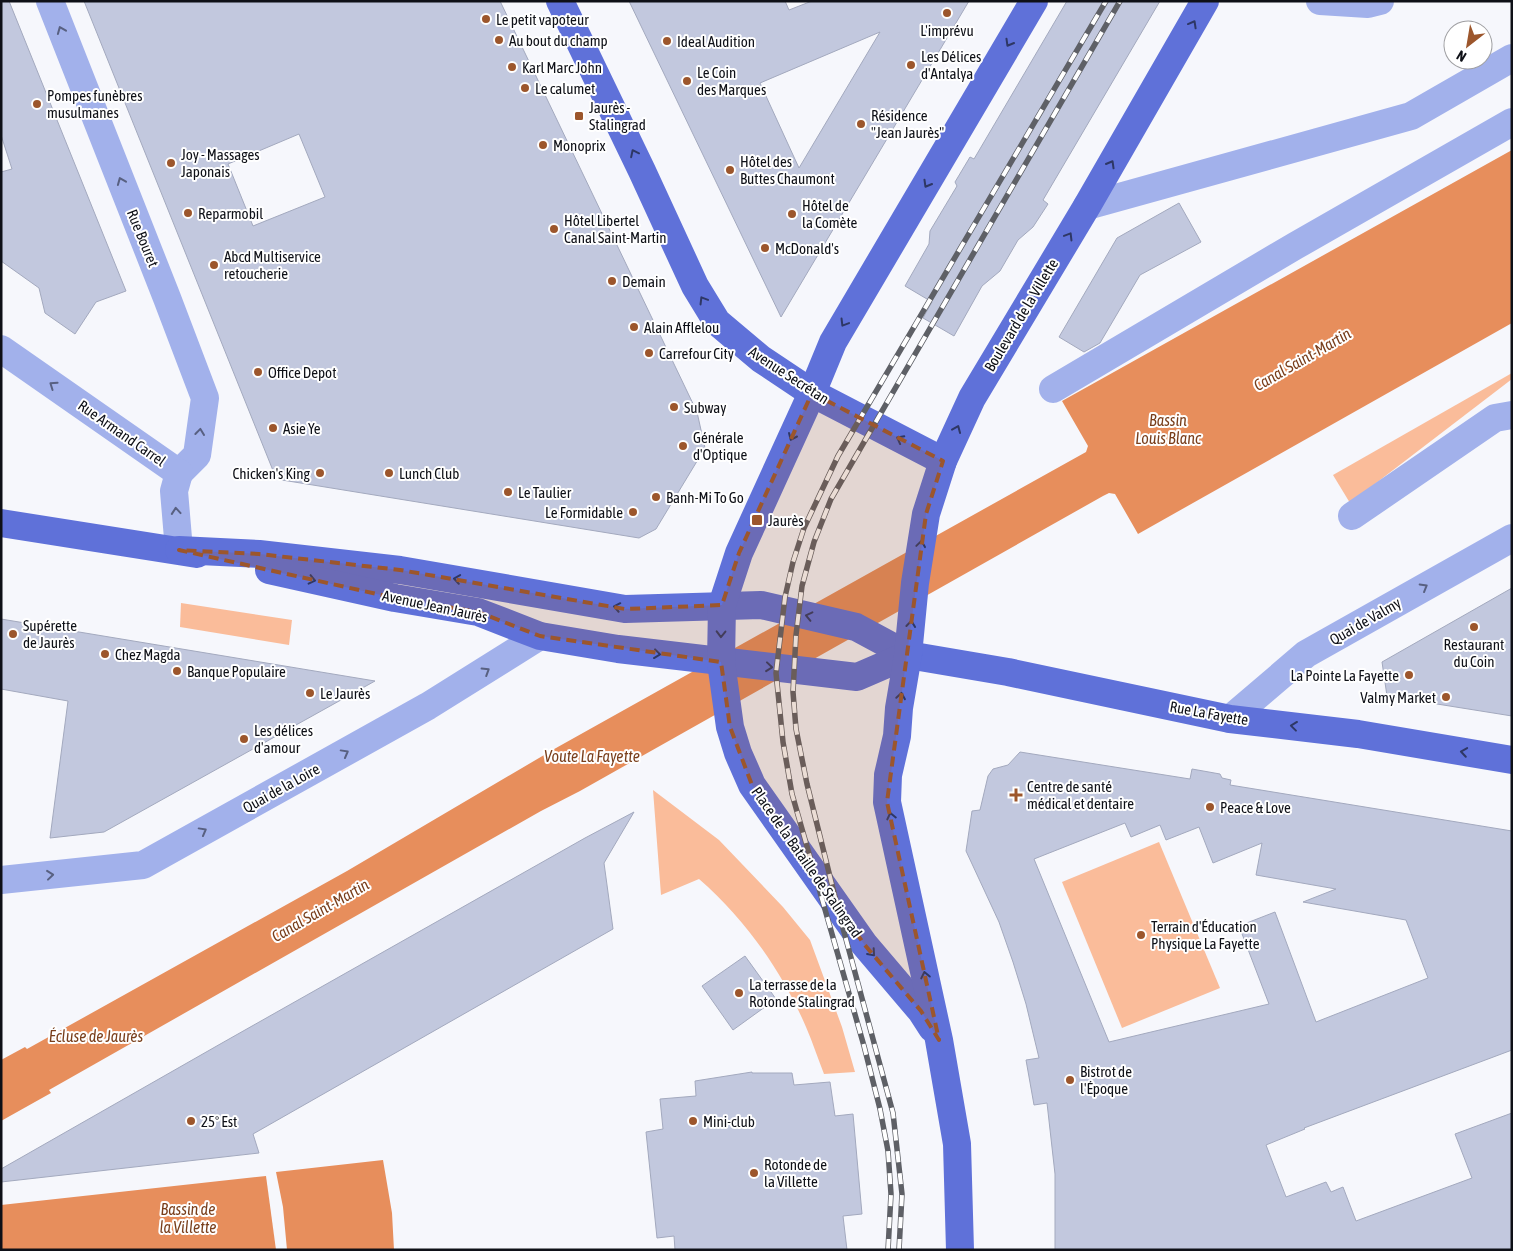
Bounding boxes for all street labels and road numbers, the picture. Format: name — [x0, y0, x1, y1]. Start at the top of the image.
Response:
street label: Rue Bouret — [124, 207, 162, 269]
street label: Boulevard de la Villette — [981, 256, 1061, 374]
street label: Avenue Secrétan — [746, 343, 832, 407]
street label: Rue Armand Carrel — [75, 397, 169, 470]
street label: Avenue Jean Jaurès — [381, 587, 489, 625]
street label: Quai de Valmy — [1326, 594, 1404, 648]
street label: Rue La Fayette — [1168, 698, 1250, 728]
street label: Quai de la Loire — [240, 760, 322, 816]
street label: Place de la Bataille de Stalingrad — [748, 783, 866, 941]

